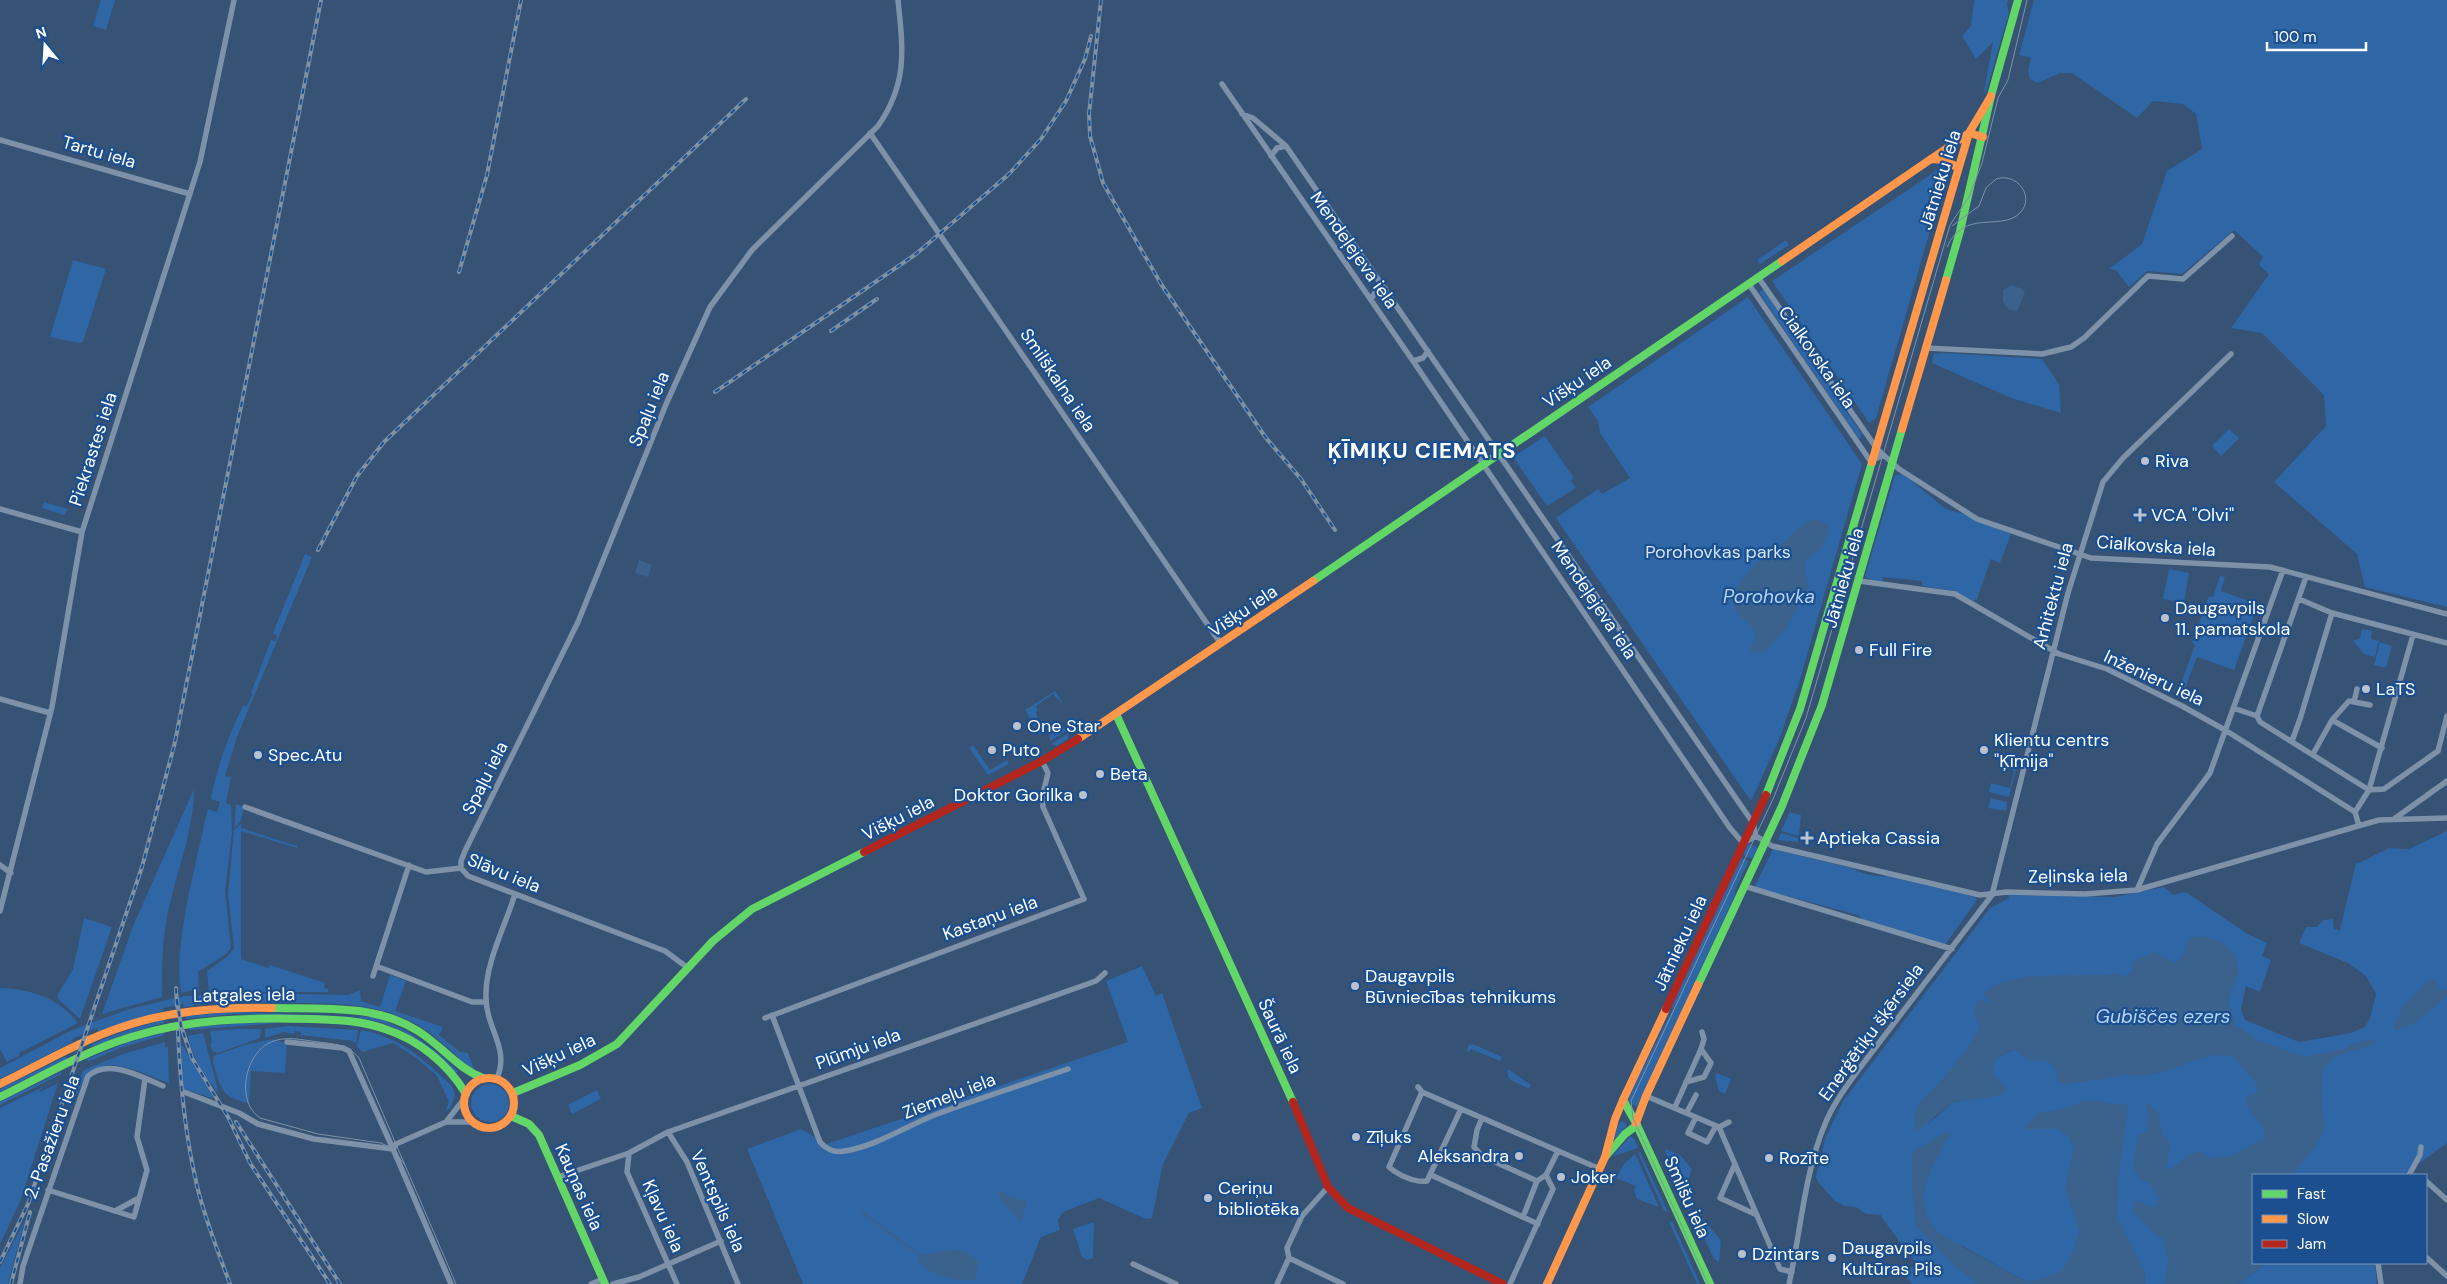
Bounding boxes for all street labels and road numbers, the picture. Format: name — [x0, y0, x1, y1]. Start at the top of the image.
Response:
street label: Jātnieku iela — [1913, 127, 1967, 233]
street label: Tartu iela — [59, 130, 139, 174]
street label: Mendeļejeva iela — [1305, 187, 1403, 313]
street label: Cialkovska iela — [1773, 301, 1861, 413]
street label: Smilškalna iela — [1015, 324, 1101, 436]
street label: Višķu iela — [1538, 350, 1616, 414]
street label: Spaļu iela — [623, 368, 675, 450]
street label: Piekrastes iela — [63, 389, 123, 509]
street label: Jātnieku iela — [1818, 525, 1870, 631]
street label: Cialkovska iela — [2095, 530, 2217, 562]
street label: Mendeļejeva iela — [1546, 536, 1642, 664]
street label: Arhitektu iela — [2027, 540, 2079, 652]
street label: Višķu iela — [1204, 579, 1282, 643]
street label: Inženieru iela — [2100, 644, 2208, 712]
street label: Spaļu iela — [456, 737, 514, 819]
street label: Višķu iela — [858, 790, 938, 846]
street label: Slāvu iela — [464, 847, 544, 899]
street label: Zeļinska iela — [2028, 863, 2128, 889]
street label: Kastaņu iela — [939, 890, 1041, 946]
street label: Jātnieku iela — [1647, 891, 1713, 995]
street label: Enerģētiķu šķērsiela — [1813, 959, 1929, 1105]
street label: Latgales iela — [193, 982, 295, 1008]
street label: Šaurā iela — [1252, 995, 1308, 1077]
street label: Plūmju iela — [812, 1023, 904, 1075]
street label: Višķu iela — [519, 1028, 599, 1082]
street label: Ziemeļu iela — [899, 1067, 999, 1125]
street label: 2. Pasažieru iela — [18, 1072, 86, 1202]
street label: Kauņas iela — [549, 1140, 609, 1234]
street label: Ventspils iela — [685, 1146, 751, 1256]
street label: Smilšu iela — [1658, 1152, 1716, 1242]
street label: Kļavu iela — [636, 1176, 690, 1256]

